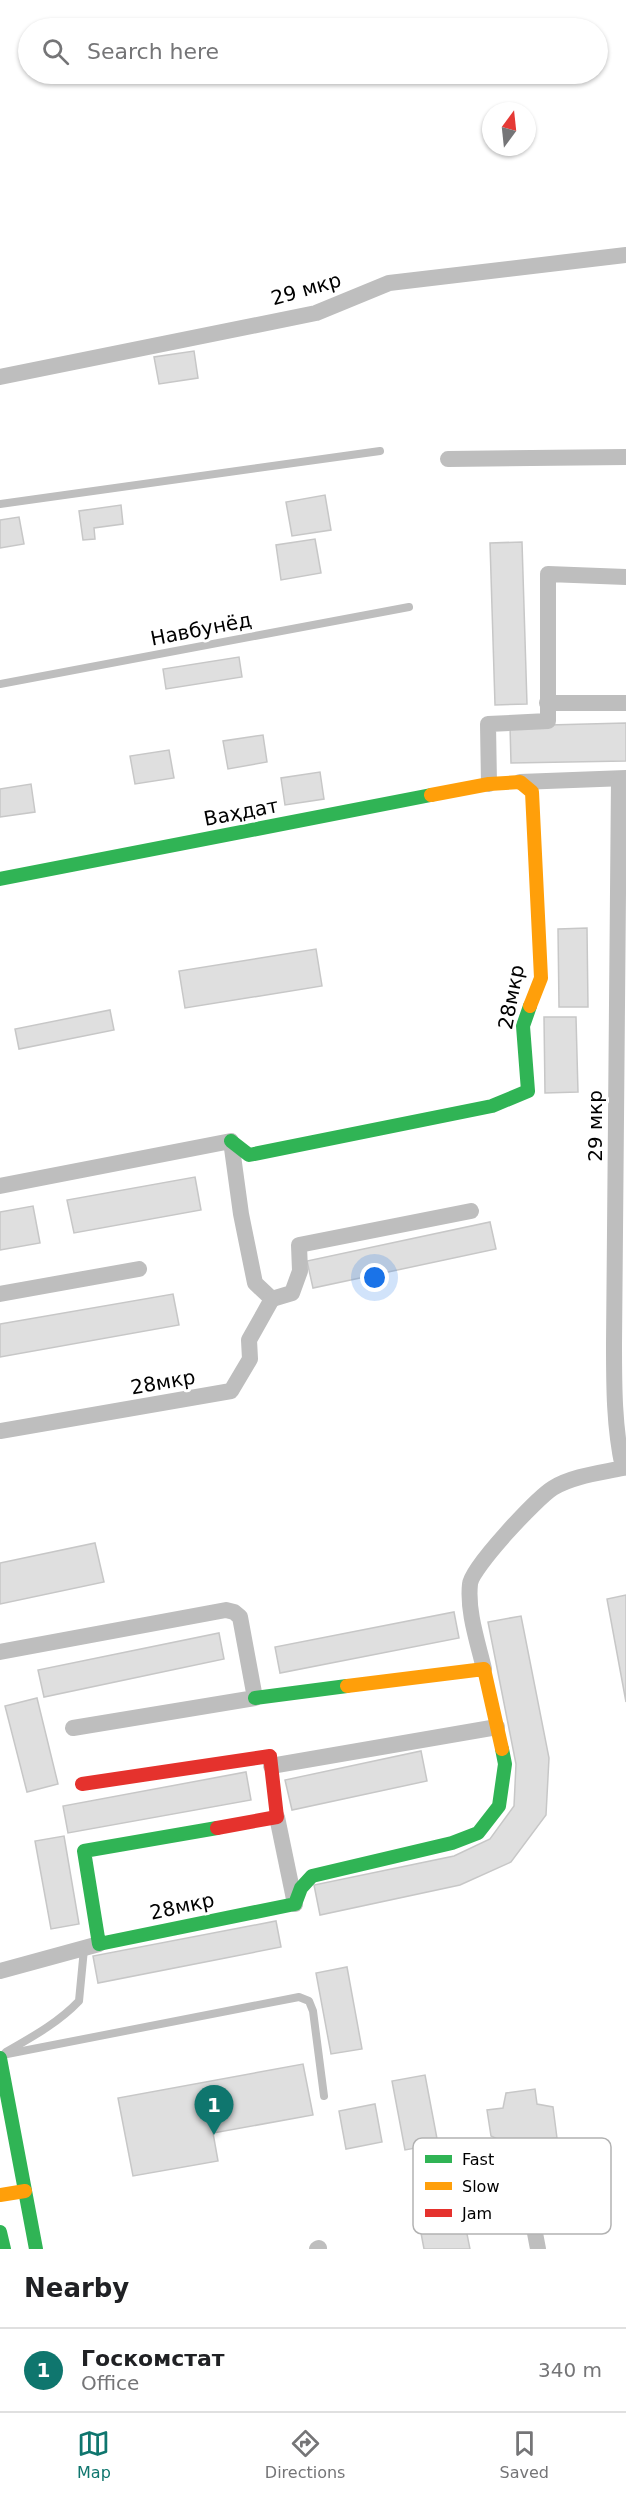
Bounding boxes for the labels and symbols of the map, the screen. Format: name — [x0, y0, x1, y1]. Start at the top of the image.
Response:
north arrow — [482, 102, 536, 156]
street label: 29 мкр — [268, 268, 344, 310]
street label: Навбунёд — [148, 607, 254, 651]
street label: Ваҳдат — [202, 793, 281, 831]
street label: 28мкр — [493, 963, 529, 1031]
street label: 29 мкр — [583, 1090, 607, 1162]
your location — [360, 1263, 389, 1292]
street label: 28мкр — [129, 1365, 197, 1399]
street label: 28мкр — [148, 1887, 216, 1925]
pin: 1 — [194, 2086, 234, 2135]
legend — [413, 2138, 611, 2234]
text: Fast — [462, 2150, 494, 2169]
text: Slow — [462, 2177, 499, 2196]
text: Jam — [461, 2204, 492, 2223]

